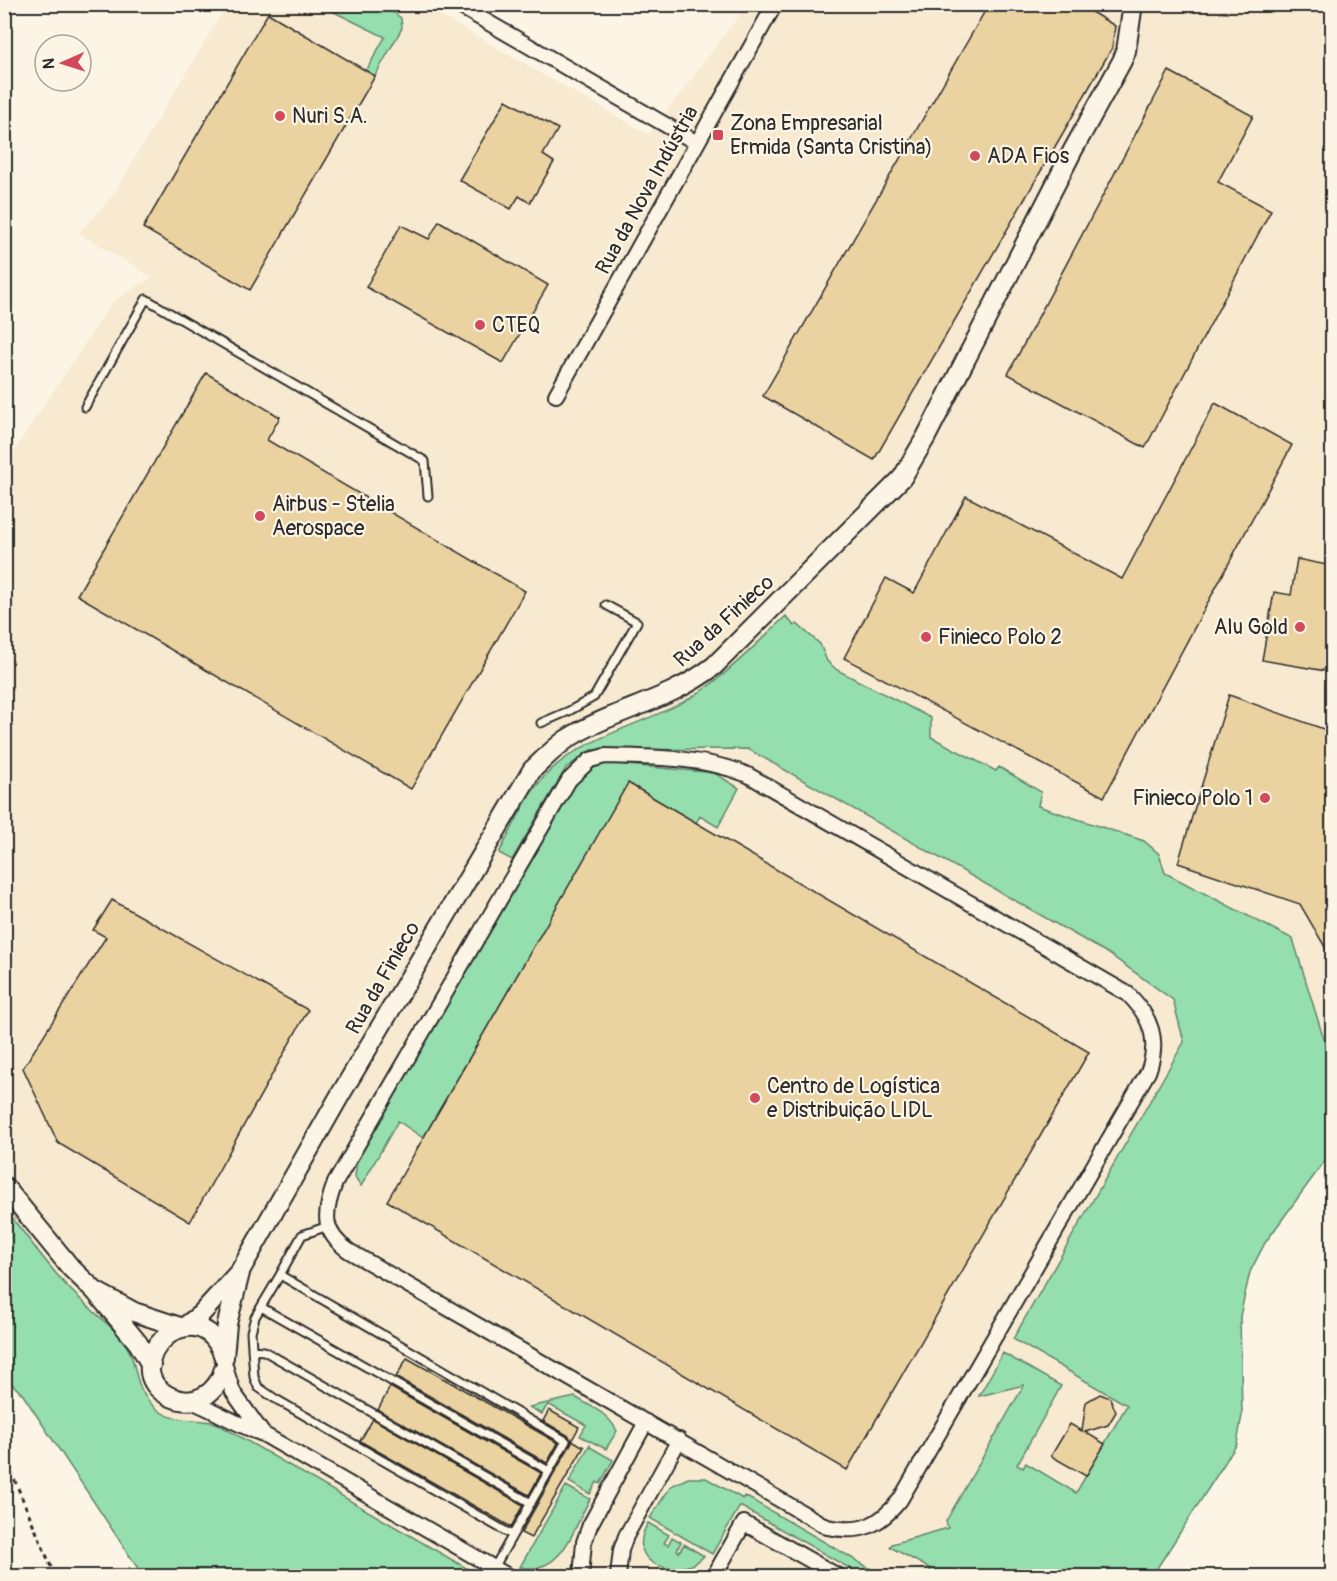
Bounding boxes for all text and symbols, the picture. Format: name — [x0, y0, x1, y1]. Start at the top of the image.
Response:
north arrow — [33, 33, 93, 93]
text: N — [39, 58, 59, 70]
street label: Rua da Nova Indústria — [589, 101, 705, 279]
place label: Nuri S.A. — [292, 103, 368, 130]
marker: Nuri S.A. — [273, 109, 287, 123]
place label: Zona Empresarial Ermida (Santa Cristina) — [730, 110, 933, 161]
marker: Zona Empresarial Ermida (Santa Cristina) — [711, 128, 725, 142]
place label: ADA Fios — [987, 143, 1070, 170]
marker: ADA Fios — [968, 149, 982, 163]
place label: CTEQ — [492, 312, 540, 339]
marker: CTEQ — [473, 318, 487, 332]
place label: Airbus - Stelia Aerospace — [272, 491, 395, 542]
marker: Airbus - Stelia Aerospace — [253, 509, 267, 523]
street label: Rua da Finieco — [668, 569, 780, 673]
place label: Alu Gold — [1214, 614, 1288, 641]
marker: Alu Gold — [1293, 620, 1307, 634]
place label: Finieco Polo 2 — [938, 624, 1062, 651]
marker: Finieco Polo 2 — [919, 630, 933, 644]
place label: Finieco Polo 1 — [1132, 785, 1253, 812]
marker: Finieco Polo 1 — [1258, 791, 1272, 805]
street label: Rua da Finieco — [340, 917, 426, 1039]
place label: Centro de Logística e Distribuição LIDL — [767, 1073, 940, 1124]
marker: Centro de Logística e Distribuição LIDL — [748, 1091, 762, 1105]

